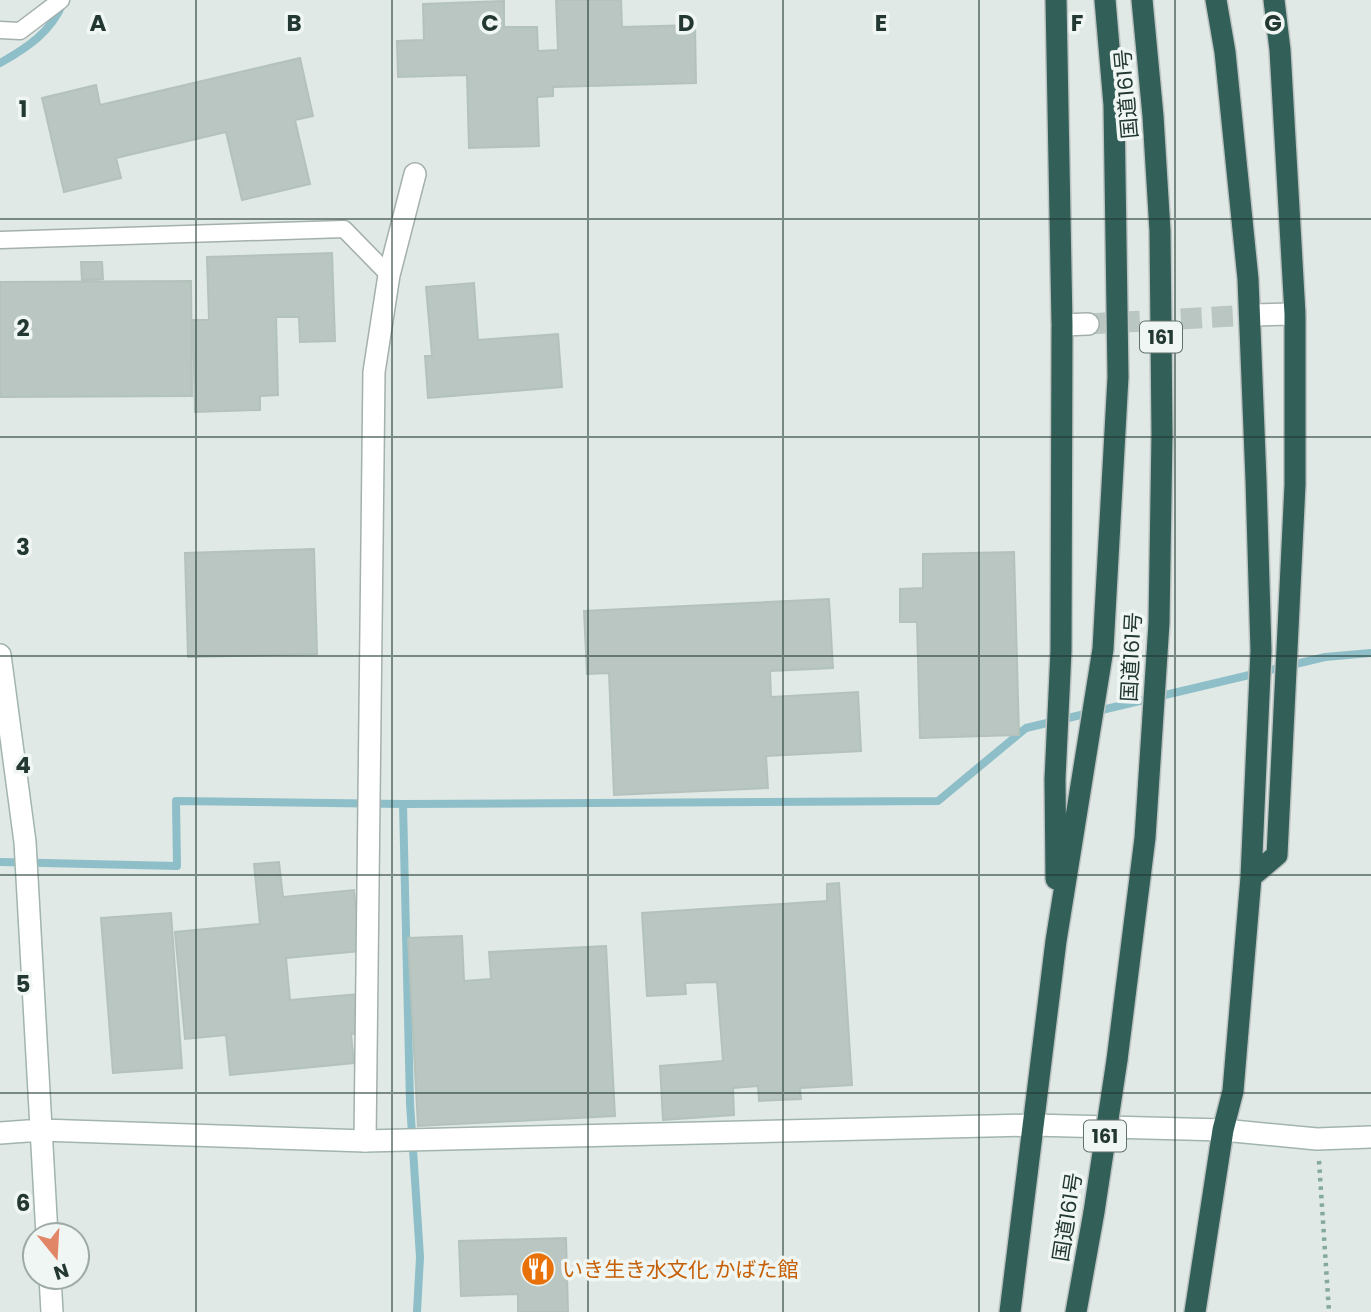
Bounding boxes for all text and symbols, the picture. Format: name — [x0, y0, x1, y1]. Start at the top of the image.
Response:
text: A — [90, 7, 107, 39]
text: B — [286, 7, 302, 39]
text: C — [481, 7, 499, 39]
text: D — [678, 7, 694, 39]
text: E — [875, 7, 887, 39]
text: F — [1071, 7, 1083, 39]
text: G — [1264, 7, 1282, 39]
street label: 国道161号 — [1108, 48, 1144, 140]
text: 1 — [19, 93, 27, 125]
text: 2 — [16, 312, 30, 344]
road number: 161 — [1140, 322, 1182, 352]
text: 3 — [16, 531, 30, 563]
street label: 国道161号 — [1114, 611, 1148, 703]
text: 4 — [15, 749, 31, 781]
text: 5 — [16, 968, 30, 1000]
road number: 161 — [1084, 1120, 1126, 1152]
street label: 国道161号 — [1046, 1170, 1088, 1264]
text: 6 — [16, 1187, 30, 1219]
north arrow — [21, 1221, 91, 1291]
restaurant icon: いき生き水文化 かばた館 — [519, 1250, 557, 1288]
place label: いき生き水文化 かばた館 — [562, 1255, 799, 1284]
text: N — [50, 1257, 72, 1287]

